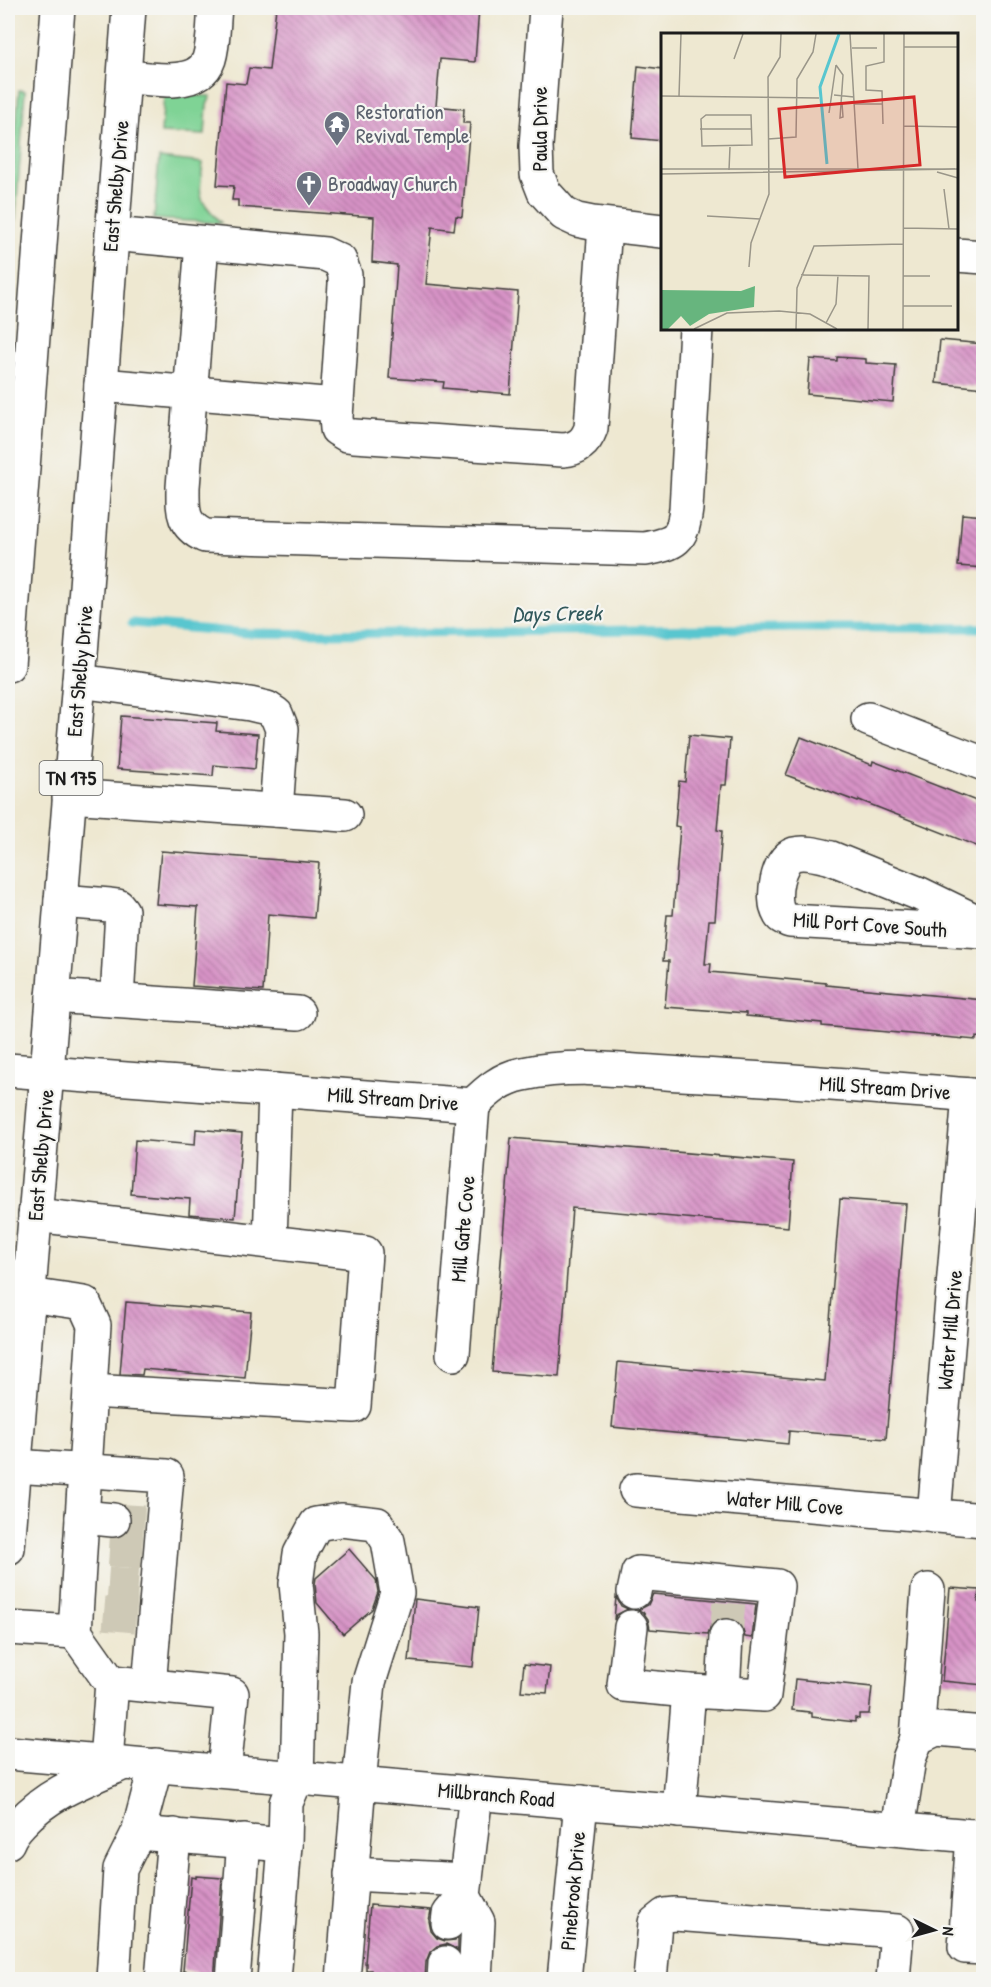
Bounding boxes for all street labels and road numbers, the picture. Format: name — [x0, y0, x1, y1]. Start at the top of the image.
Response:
street label: Paula Drive — [525, 87, 554, 171]
street label: East Shelby Drive — [95, 119, 136, 253]
street label: East Shelby Drive — [59, 604, 100, 738]
road number: TN 175 — [40, 761, 103, 795]
street label: Mill Port Cove South — [792, 905, 948, 944]
street label: Mill Stream Drive — [819, 1068, 952, 1107]
street label: Mill Stream Drive — [327, 1079, 460, 1118]
street label: East Shelby Drive — [20, 1088, 61, 1222]
street label: Mill Gate Cove — [443, 1175, 482, 1283]
street label: Water Mill Drive — [930, 1269, 969, 1391]
street label: Water Mill Cove — [725, 1483, 845, 1522]
street label: Millbranch Road — [437, 1775, 556, 1814]
street label: Pinebrook Drive — [553, 1830, 592, 1952]

